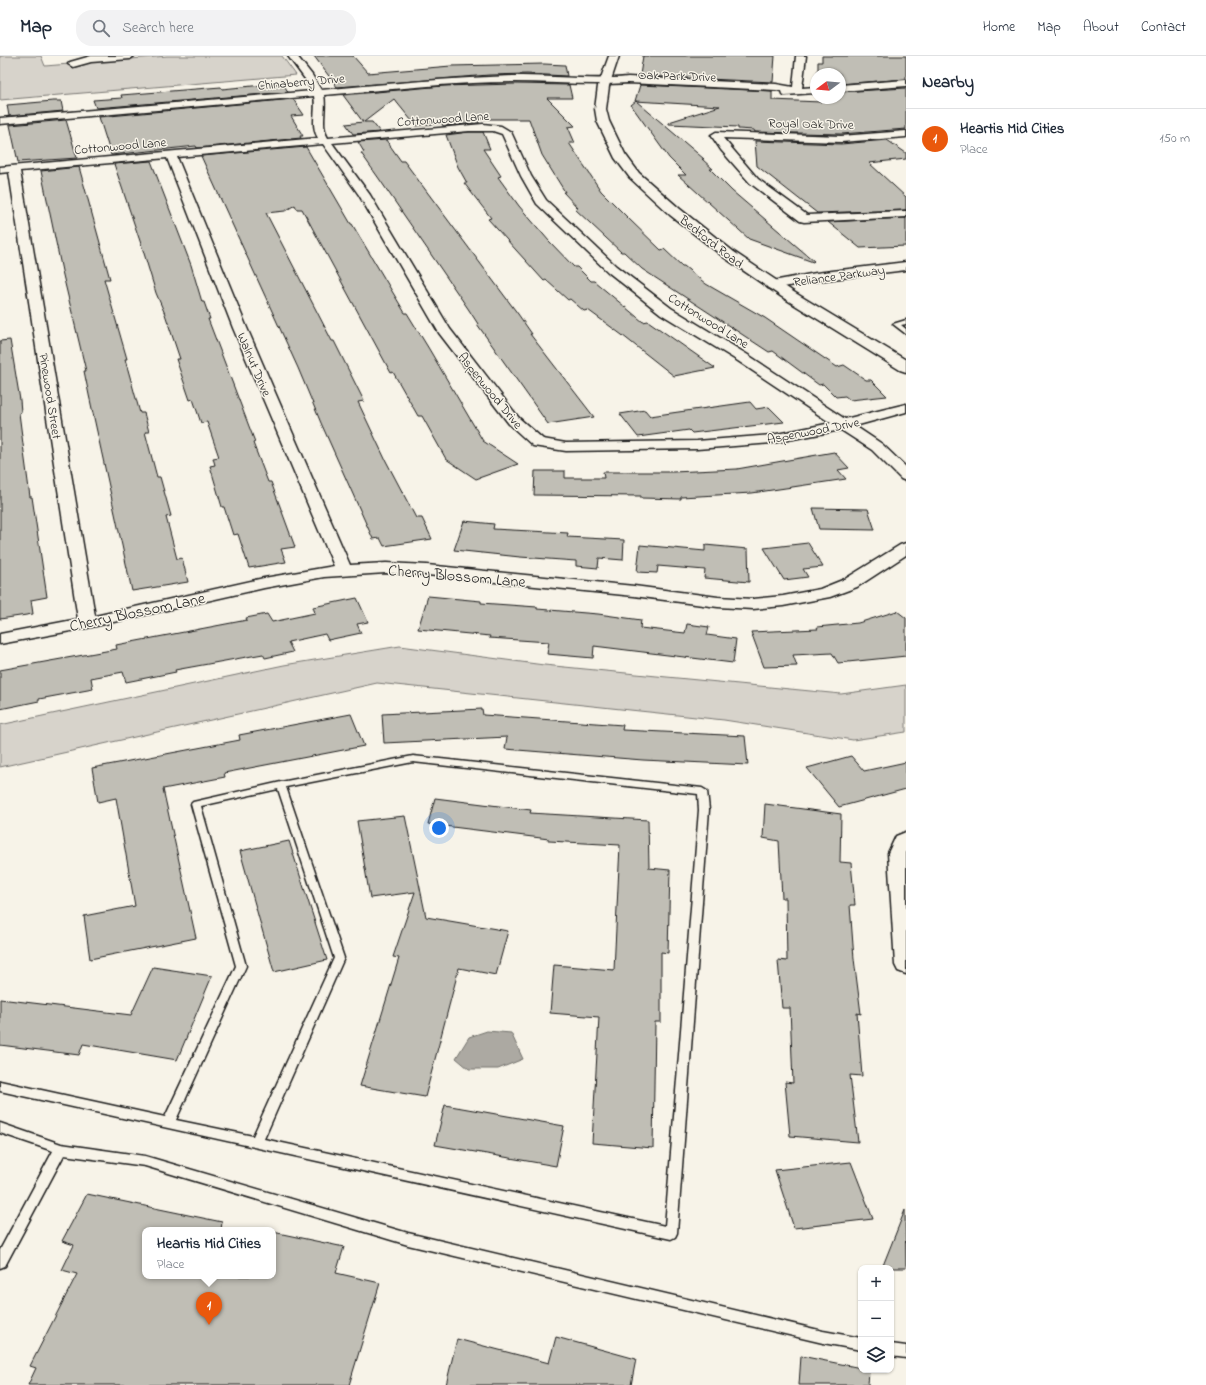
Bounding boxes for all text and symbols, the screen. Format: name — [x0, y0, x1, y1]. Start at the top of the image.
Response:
search box — [76, 10, 356, 46]
text: Map — [20, 14, 52, 41]
icon: search — [90, 17, 112, 39]
text: Search here — [122, 17, 194, 39]
text: Home — [983, 17, 1015, 38]
text: Map — [1037, 17, 1061, 38]
text: About — [1083, 17, 1119, 38]
text: Contact — [1141, 17, 1186, 38]
street label: Oak Park Drive — [637, 66, 717, 87]
north arrow — [810, 68, 846, 104]
street label: Chinaberry Drive — [257, 69, 346, 97]
text: Nearby — [922, 70, 974, 95]
street label: Cottonwood Lane — [396, 107, 490, 132]
street label: Royal Oak Drive — [768, 114, 854, 136]
text: Heartis Mid Cities — [960, 118, 1064, 140]
text: 1 — [933, 129, 937, 148]
text: 150 m — [1159, 129, 1190, 148]
street label: Cottonwood Lane — [73, 133, 167, 160]
text: Place — [960, 140, 988, 159]
street label: Bedford Road — [674, 210, 748, 274]
street label: Reliance Parkway — [792, 261, 886, 293]
street label: Cottonwood Lane — [664, 289, 753, 354]
street label: Walnut Drive — [232, 330, 276, 400]
street label: Aspenwood Drive — [453, 349, 527, 433]
street label: Pinewood Street — [33, 352, 66, 441]
street label: Aspenwood Drive — [766, 413, 861, 450]
street label: Cherry Blossom Lane — [387, 559, 527, 595]
street label: Cherry Blossom Lane — [68, 587, 208, 639]
your location — [429, 818, 449, 838]
popup — [142, 1227, 276, 1279]
text: Heartis Mid Cities — [157, 1233, 261, 1255]
text: Place — [157, 1255, 184, 1274]
map controls — [858, 1265, 894, 1373]
button: + — [858, 1265, 894, 1301]
pin: 1 — [196, 1292, 222, 1325]
button: − — [858, 1301, 894, 1337]
button: layers — [858, 1337, 894, 1373]

